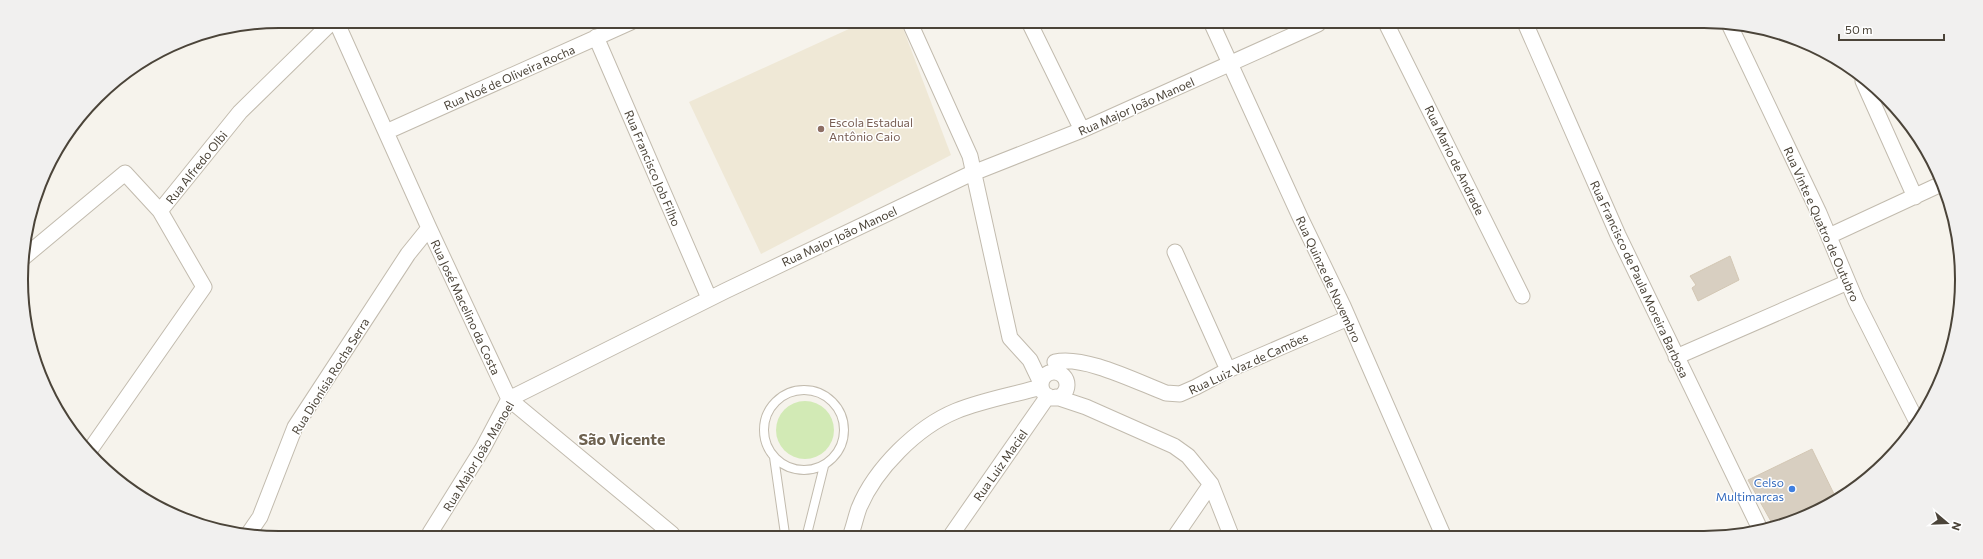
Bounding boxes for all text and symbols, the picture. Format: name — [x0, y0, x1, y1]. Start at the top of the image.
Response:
scale bar — [1839, 16, 1944, 42]
text: 50 m — [1845, 22, 1873, 36]
street label: Rua Noé de Oliveira Rocha — [441, 42, 577, 112]
street label: Rua Major João Manoel — [1076, 74, 1197, 139]
street label: Rua Mario de Andrade — [1422, 103, 1488, 217]
street label: Rua Francisco Job Filho — [621, 108, 684, 229]
place label: Escola Estadual Antônio Caio — [829, 115, 913, 143]
marker: Escola Estadual Antônio Caio — [816, 124, 826, 134]
street label: Rua Alfredo Olbi — [162, 128, 230, 206]
street label: Rua Vinte e Quatro de Outubro — [1781, 144, 1863, 304]
street label: Rua Francisco de Paula Moreira Barbosa — [1588, 178, 1692, 380]
street label: Rua Major João Manoel — [779, 203, 899, 270]
street label: Rua Quinze de Novembro — [1294, 214, 1364, 344]
street label: Rua José Macelino da Costa — [428, 237, 504, 377]
street label: Rua Dionísia Rocha Serra — [288, 315, 372, 437]
street label: Rua Luiz Vaz de Camões — [1186, 329, 1310, 397]
street label: Rua Major João Manoel — [440, 399, 517, 514]
street label: Rua Luiz Maciel — [970, 426, 1030, 504]
district label: São Vicente — [579, 429, 665, 448]
place label: Celso Multimarcas — [1716, 475, 1784, 503]
marker: Celso Multimarcas — [1787, 484, 1797, 494]
north arrow — [1927, 503, 1967, 543]
text: N — [1949, 520, 1964, 532]

